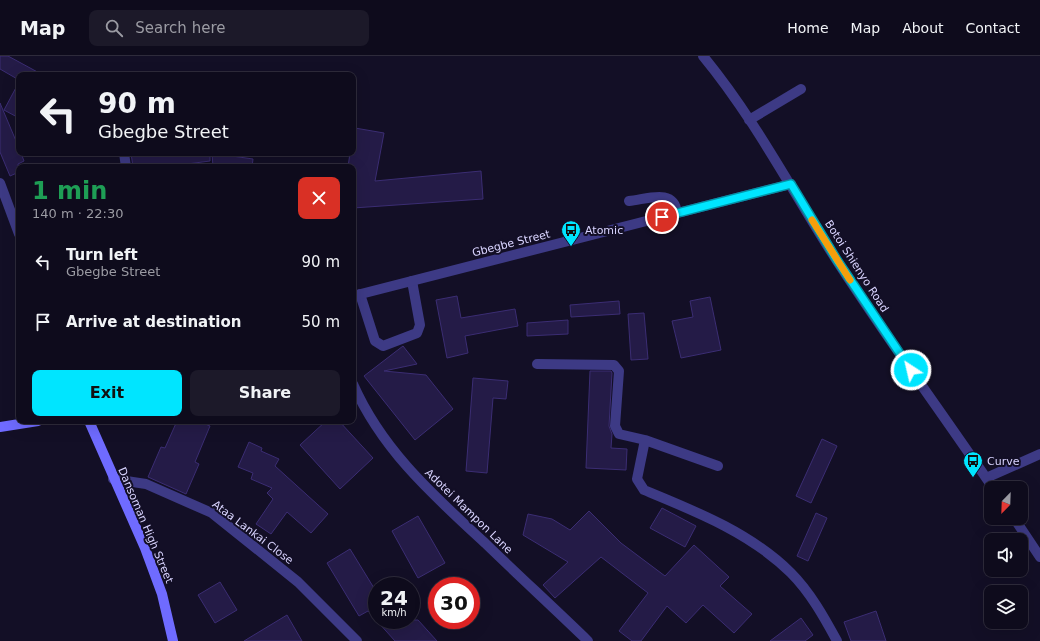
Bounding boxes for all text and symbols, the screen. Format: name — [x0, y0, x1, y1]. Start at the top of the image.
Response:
search box — [89, 10, 369, 46]
text: Map — [20, 17, 65, 39]
icon: search — [103, 17, 125, 39]
text: Search here — [135, 19, 225, 37]
text: Home — [787, 20, 829, 36]
text: Map — [851, 20, 880, 36]
text: About — [902, 20, 944, 36]
text: Contact — [966, 20, 1020, 36]
text: 90 m — [98, 87, 176, 120]
icon: left — [32, 88, 84, 140]
text: Gbegbe Street — [98, 121, 229, 142]
text: 1 min — [32, 177, 107, 205]
button: close — [298, 177, 340, 219]
pin — [645, 200, 679, 234]
text: 140 m · 22:30 — [32, 206, 123, 221]
icon: arrive — [651, 206, 673, 228]
street label: Botoi Shienyo Road — [822, 218, 891, 315]
bus stop icon: Atomic — [560, 219, 582, 247]
place label: Atomic — [585, 224, 623, 237]
street label: Gbegbe Street — [471, 227, 552, 259]
text: Turn left — [66, 246, 138, 264]
icon: left — [32, 251, 54, 273]
text: 90 m — [302, 253, 340, 271]
text: Gbegbe Street — [66, 264, 160, 279]
icon: arrive — [32, 311, 54, 333]
text: Arrive at destination — [66, 313, 241, 331]
text: 50 m — [302, 313, 340, 331]
position arrow — [890, 349, 932, 391]
button: Exit — [32, 370, 182, 416]
button: Share — [190, 370, 340, 416]
bus stop icon: Curve — [962, 450, 984, 478]
place label: Curve — [987, 455, 1020, 468]
street label: Dansoman High Street — [115, 465, 176, 586]
street label: Adotei Mampon Lane — [422, 466, 515, 557]
north arrow — [984, 481, 1028, 525]
map controls — [984, 481, 1028, 629]
street label: Ataa Lankai Close — [210, 498, 296, 567]
button: sound — [984, 533, 1028, 577]
speed limit sign: 30 — [428, 577, 480, 629]
button: layers — [984, 585, 1028, 629]
text: 24 — [380, 586, 408, 610]
text: km/h — [381, 607, 407, 618]

